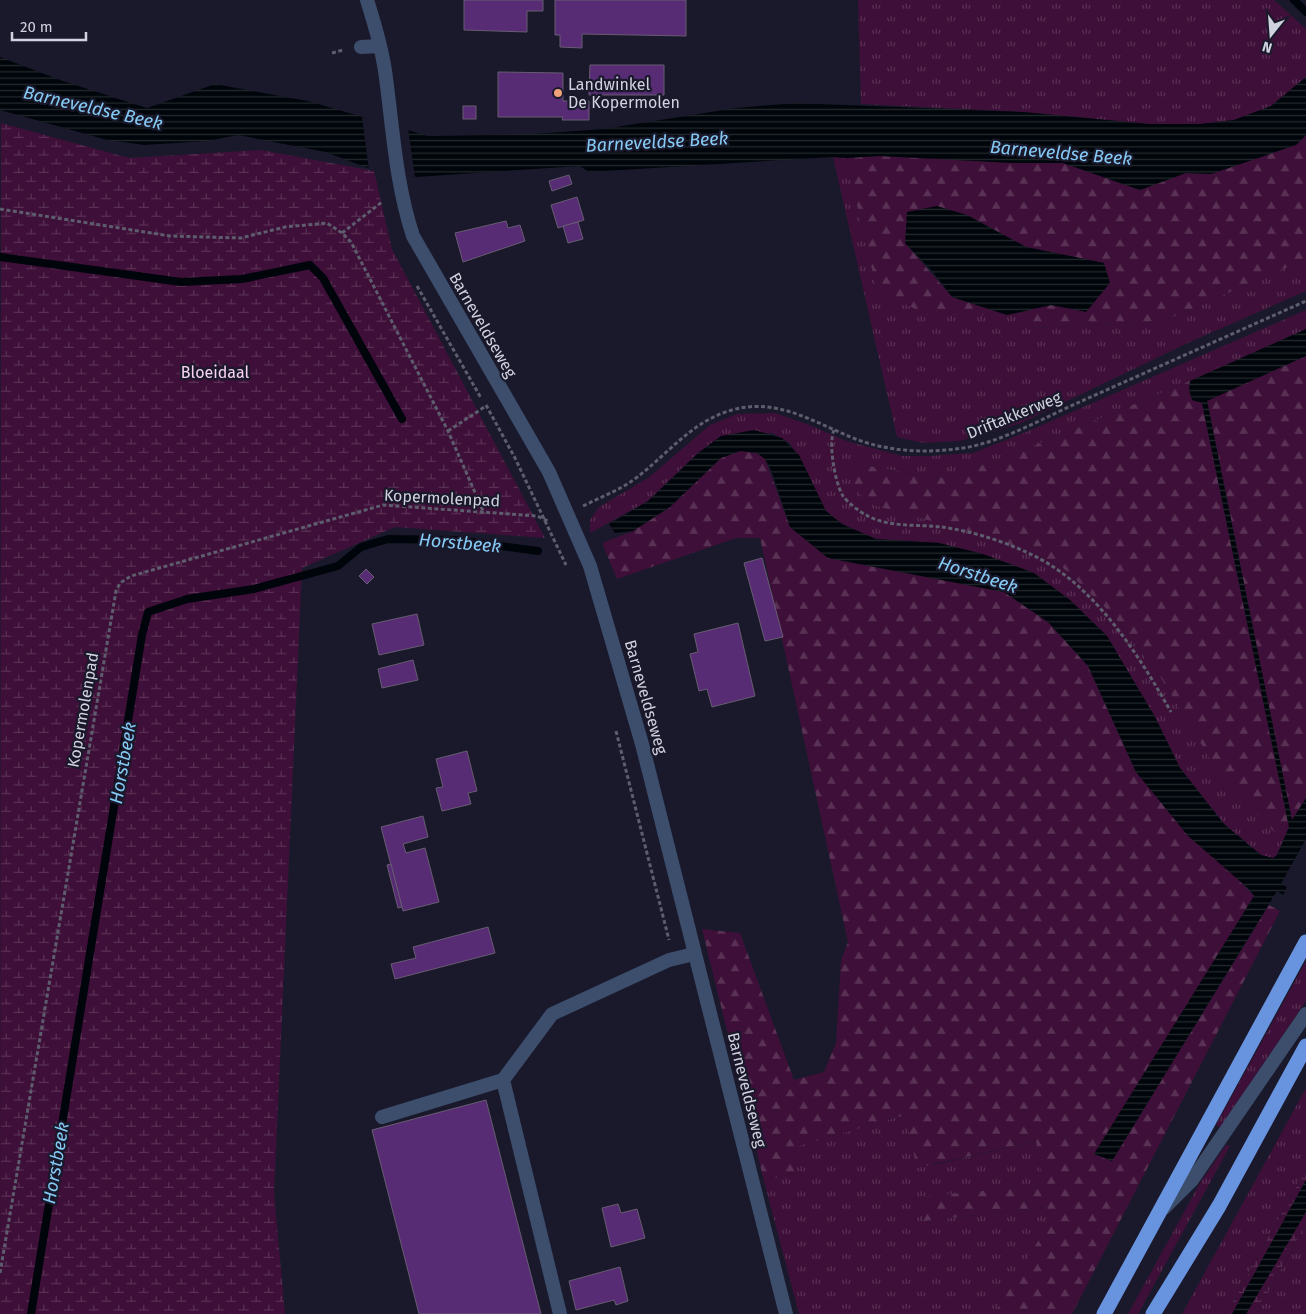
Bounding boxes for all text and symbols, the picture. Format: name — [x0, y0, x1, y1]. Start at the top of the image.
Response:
scale bar — [12, 10, 86, 42]
north arrow — [1246, 10, 1296, 60]
text: 20 m — [20, 18, 53, 36]
text: N — [1260, 37, 1274, 56]
place label: Landwinkel De Kopermolen — [568, 75, 680, 112]
water label: Barneveldse Beek — [21, 81, 165, 135]
marker: Landwinkel De Kopermolen — [552, 87, 564, 99]
water label: Barneveldse Beek — [585, 127, 729, 157]
water label: Barneveldse Beek — [989, 136, 1133, 170]
street label: Barneveldseweg — [445, 269, 521, 381]
park label: Bloeidaal — [181, 363, 249, 382]
street label: Driftakkerweg — [964, 387, 1065, 443]
street label: Kopermolenpad — [383, 485, 501, 511]
water label: Horstbeek — [418, 528, 502, 558]
water label: Horstbeek — [935, 552, 1021, 598]
street label: Barneveldseweg — [621, 638, 672, 757]
street label: Kopermolenpad — [64, 651, 102, 769]
water label: Horstbeek — [105, 720, 141, 806]
street label: Barneveldseweg — [724, 1030, 771, 1150]
water label: Horstbeek — [38, 1120, 74, 1206]

